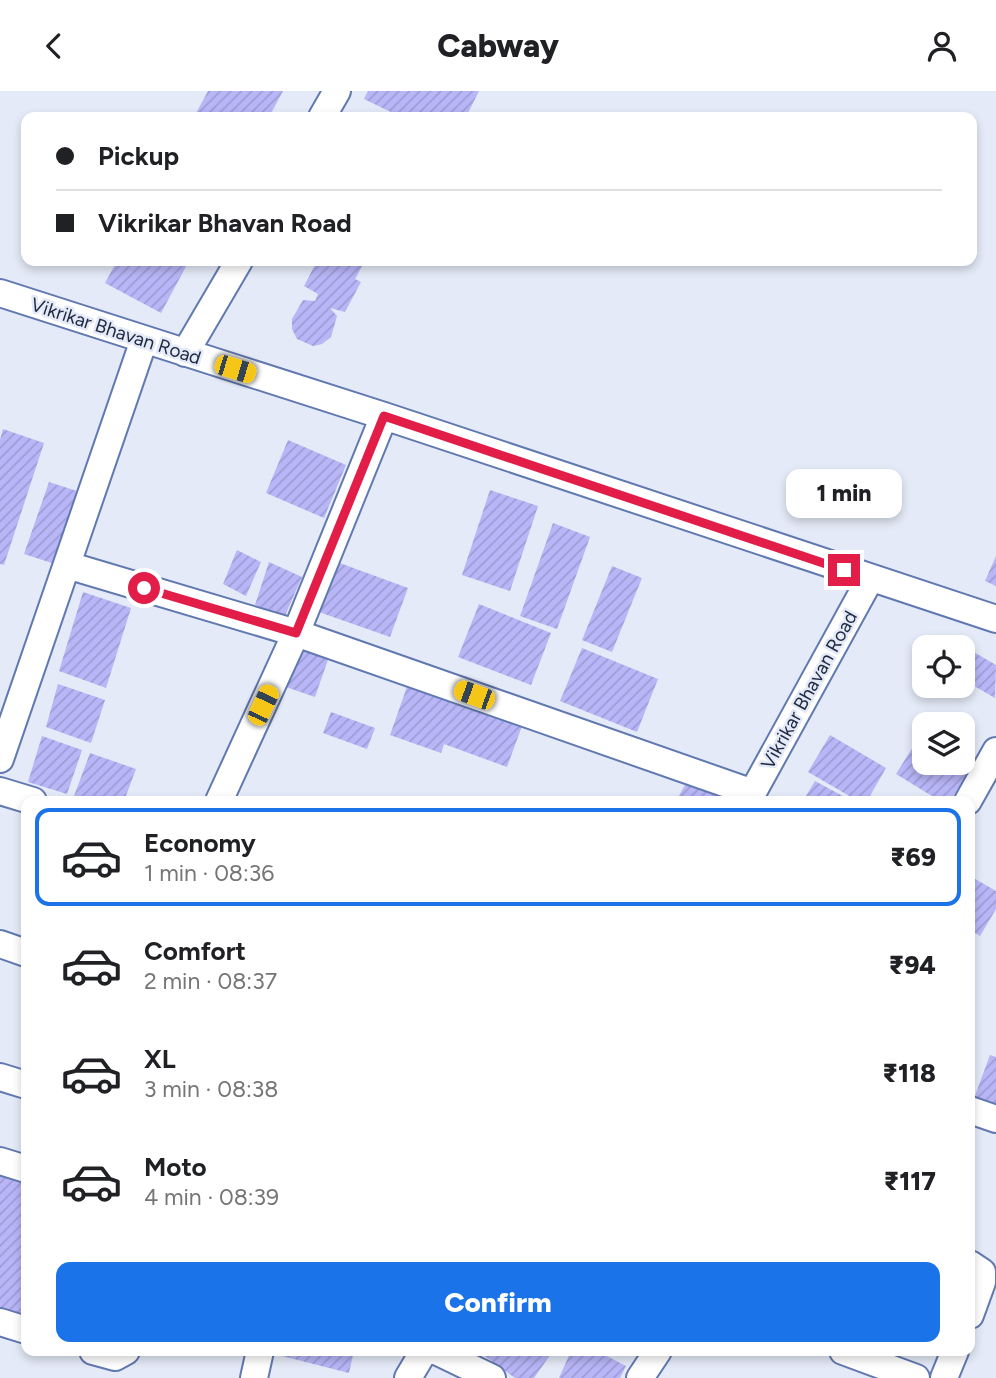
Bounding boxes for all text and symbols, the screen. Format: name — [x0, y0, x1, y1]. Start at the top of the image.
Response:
icon: back — [35, 27, 73, 65]
text: Cabway — [437, 27, 559, 65]
icon: person — [923, 27, 961, 65]
text: Pickup — [98, 140, 179, 172]
text: Vikrikar Bhavan Road — [98, 207, 352, 239]
street label: Vikrikar Bhavan Road — [28, 293, 204, 369]
car — [212, 353, 259, 385]
callout: 1 min — [786, 469, 902, 517]
text: 1 min — [817, 479, 871, 507]
route end — [828, 554, 860, 586]
route start — [128, 572, 160, 604]
street label: Vikrikar Bhavan Road — [756, 607, 862, 773]
map controls — [912, 635, 975, 775]
button: locate — [912, 635, 975, 698]
car — [451, 678, 498, 712]
car — [245, 682, 282, 728]
button: layers — [912, 712, 975, 775]
icon: car — [60, 826, 123, 889]
text: Economy — [144, 827, 256, 859]
text: ₹69 — [890, 841, 936, 873]
text: 1 min · 08:36 — [144, 859, 274, 887]
icon: car — [60, 934, 123, 997]
text: Comfort — [144, 935, 246, 967]
text: ₹94 — [889, 949, 936, 981]
text: 2 min · 08:37 — [144, 967, 277, 995]
icon: car — [60, 1042, 123, 1105]
text: XL — [144, 1043, 176, 1075]
text: ₹118 — [883, 1057, 936, 1089]
text: 3 min · 08:38 — [144, 1075, 278, 1103]
icon: car — [60, 1150, 123, 1213]
text: Moto — [144, 1151, 207, 1183]
text: ₹117 — [884, 1165, 936, 1197]
text: 4 min · 08:39 — [144, 1183, 279, 1211]
button: Confirm — [56, 1262, 940, 1342]

